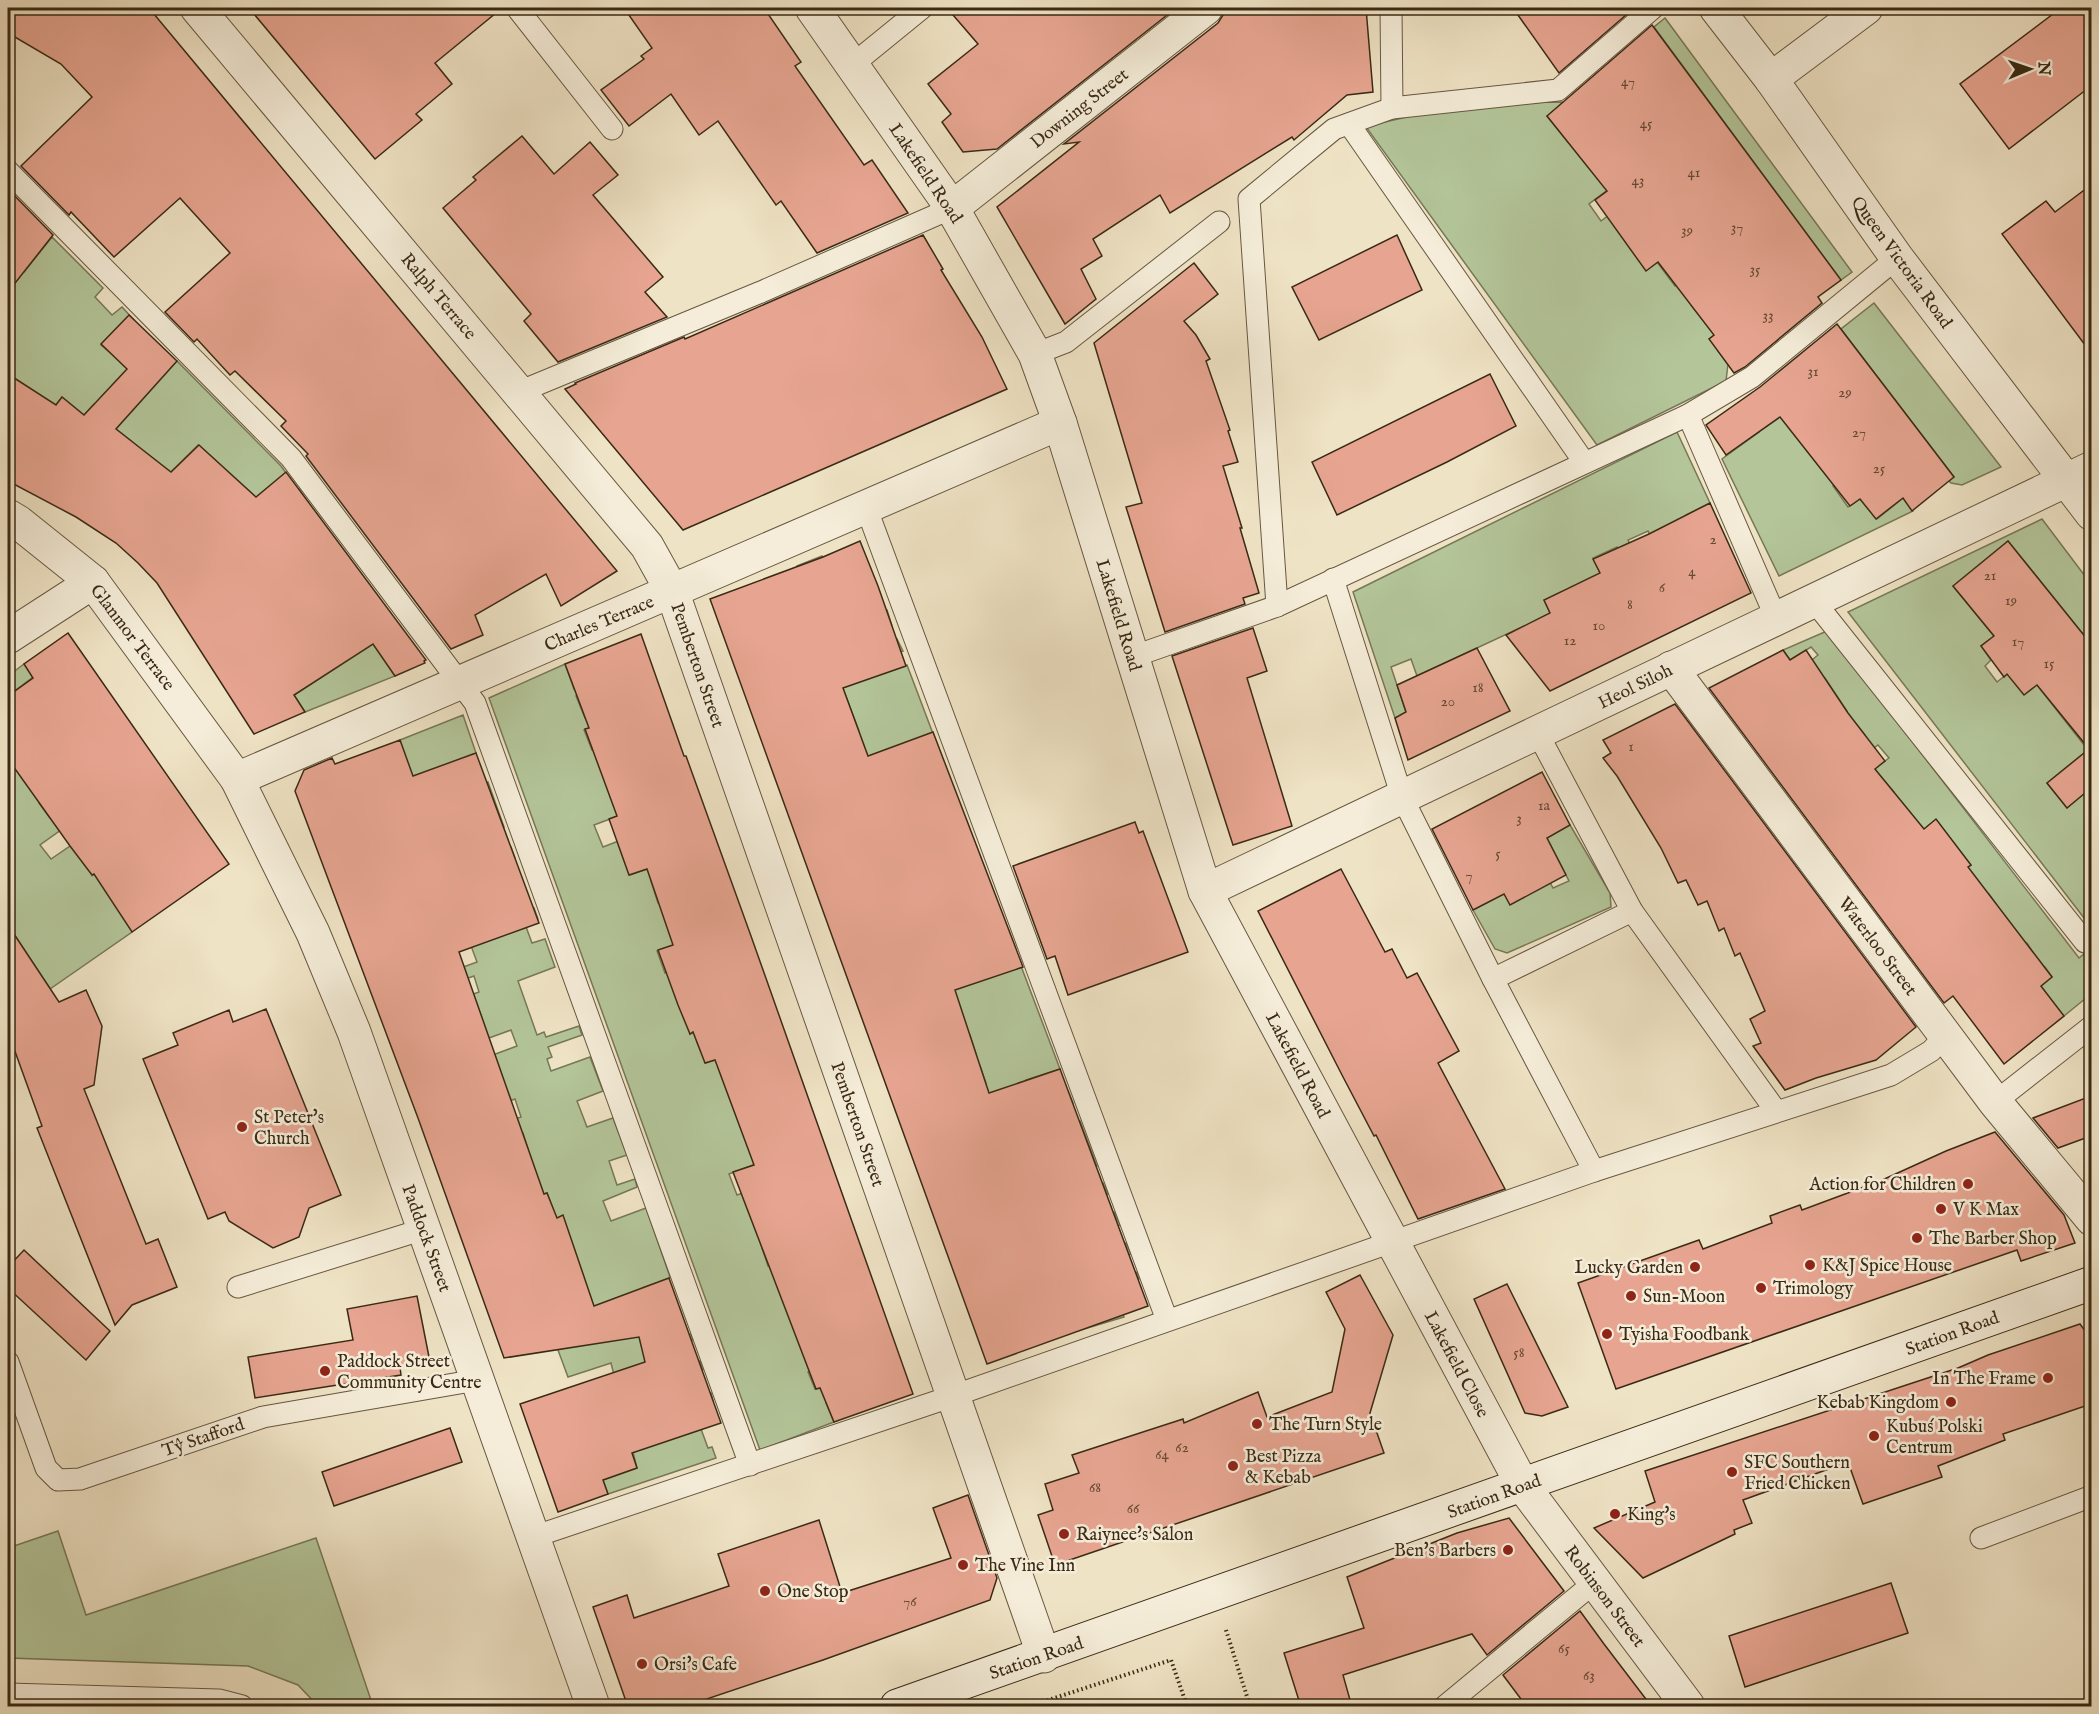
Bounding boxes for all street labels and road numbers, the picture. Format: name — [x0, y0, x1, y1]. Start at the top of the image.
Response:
street label: Downing Street — [1026, 64, 1134, 155]
street label: Lakefield Road — [883, 119, 967, 229]
street label: Queen Victoria Road — [1845, 192, 1957, 334]
street label: Ralph Terrace — [395, 249, 481, 345]
street label: Lakefield Road — [1090, 557, 1146, 675]
street label: Glanmor Terrace — [84, 580, 179, 696]
street label: Charles Terrace — [541, 591, 658, 658]
street label: Pemberton Street — [664, 600, 729, 731]
street label: Heol Siloh — [1595, 659, 1677, 715]
street label: Waterloo Street — [1832, 893, 1921, 1001]
street label: Lakefield Road — [1259, 1009, 1334, 1123]
street label: Pemberton Street — [824, 1059, 889, 1190]
street label: Paddock Street — [395, 1181, 456, 1296]
street label: Lakefield Close — [1418, 1307, 1493, 1422]
street label: Station Road — [1903, 1307, 2003, 1362]
street label: Tŷ Stafford — [159, 1413, 248, 1463]
street label: Station Road — [1445, 1470, 1545, 1525]
street label: Robinson Street — [1558, 1541, 1650, 1652]
street label: Station Road — [986, 1632, 1087, 1686]

